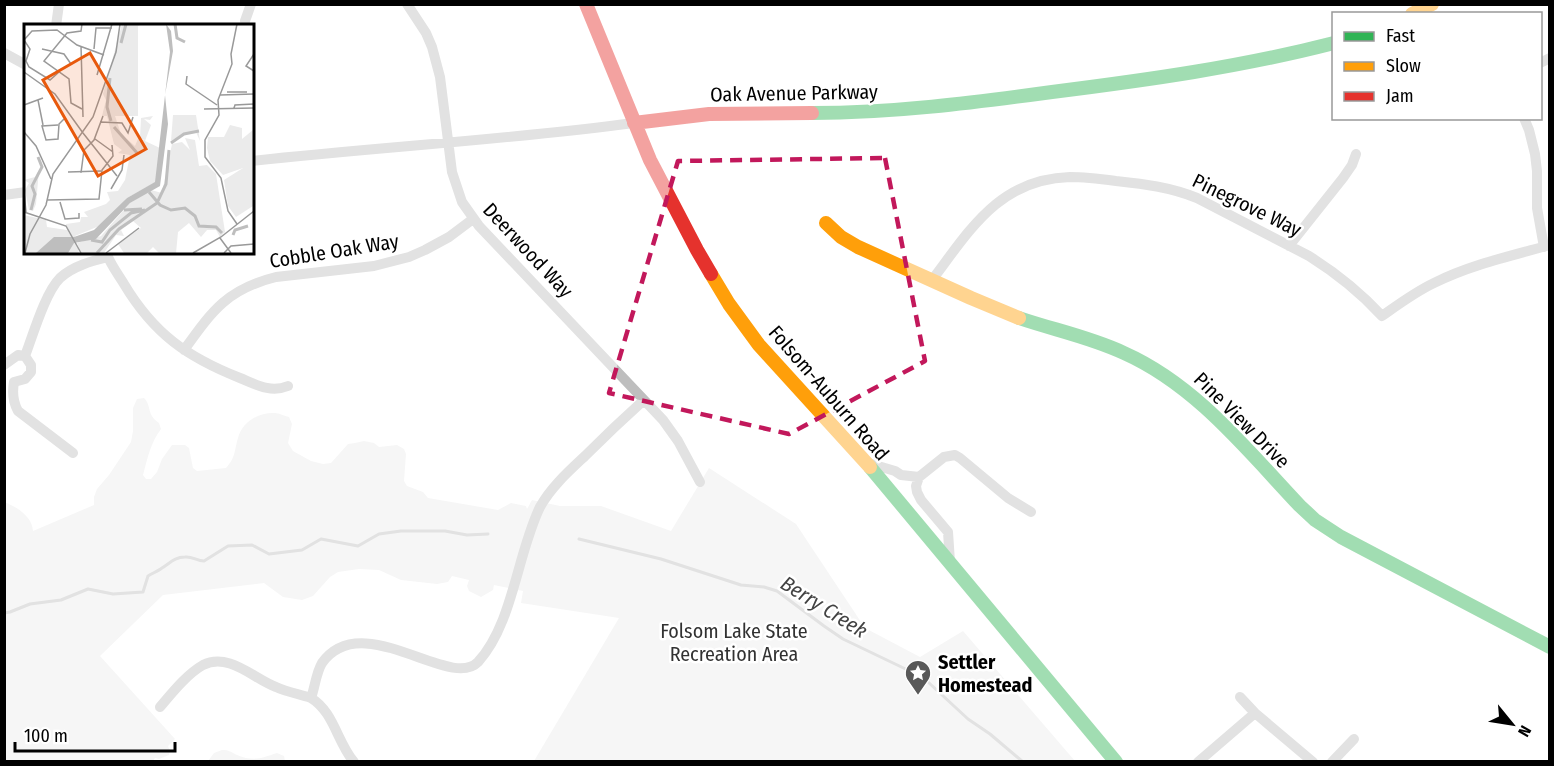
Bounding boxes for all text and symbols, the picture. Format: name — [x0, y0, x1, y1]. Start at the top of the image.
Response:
legend — [1332, 12, 1542, 120]
inset map — [24, 24, 254, 254]
text: Fast — [1386, 25, 1415, 47]
text: Slow — [1386, 55, 1421, 77]
street label: Oak Avenue Parkway — [710, 80, 878, 106]
text: Jam — [1386, 85, 1414, 107]
street label: Pinegrove Way — [1189, 168, 1306, 242]
street label: Deerwood Way — [478, 198, 578, 302]
street label: Cobble Oak Way — [268, 229, 400, 273]
street label: Folsom-Auburn Road — [764, 321, 894, 465]
street label: Pine View Drive — [1189, 367, 1295, 473]
water label: Berry Creek — [776, 570, 872, 644]
park label: Folsom Lake State Recreation Area — [660, 619, 808, 666]
place label: Settler Homestead — [938, 650, 1032, 697]
place icon: Settler Homestead — [903, 658, 933, 696]
north arrow — [1482, 694, 1542, 754]
scale bar — [15, 715, 176, 753]
text: N — [1514, 722, 1535, 740]
text: 100 m — [24, 725, 68, 747]

